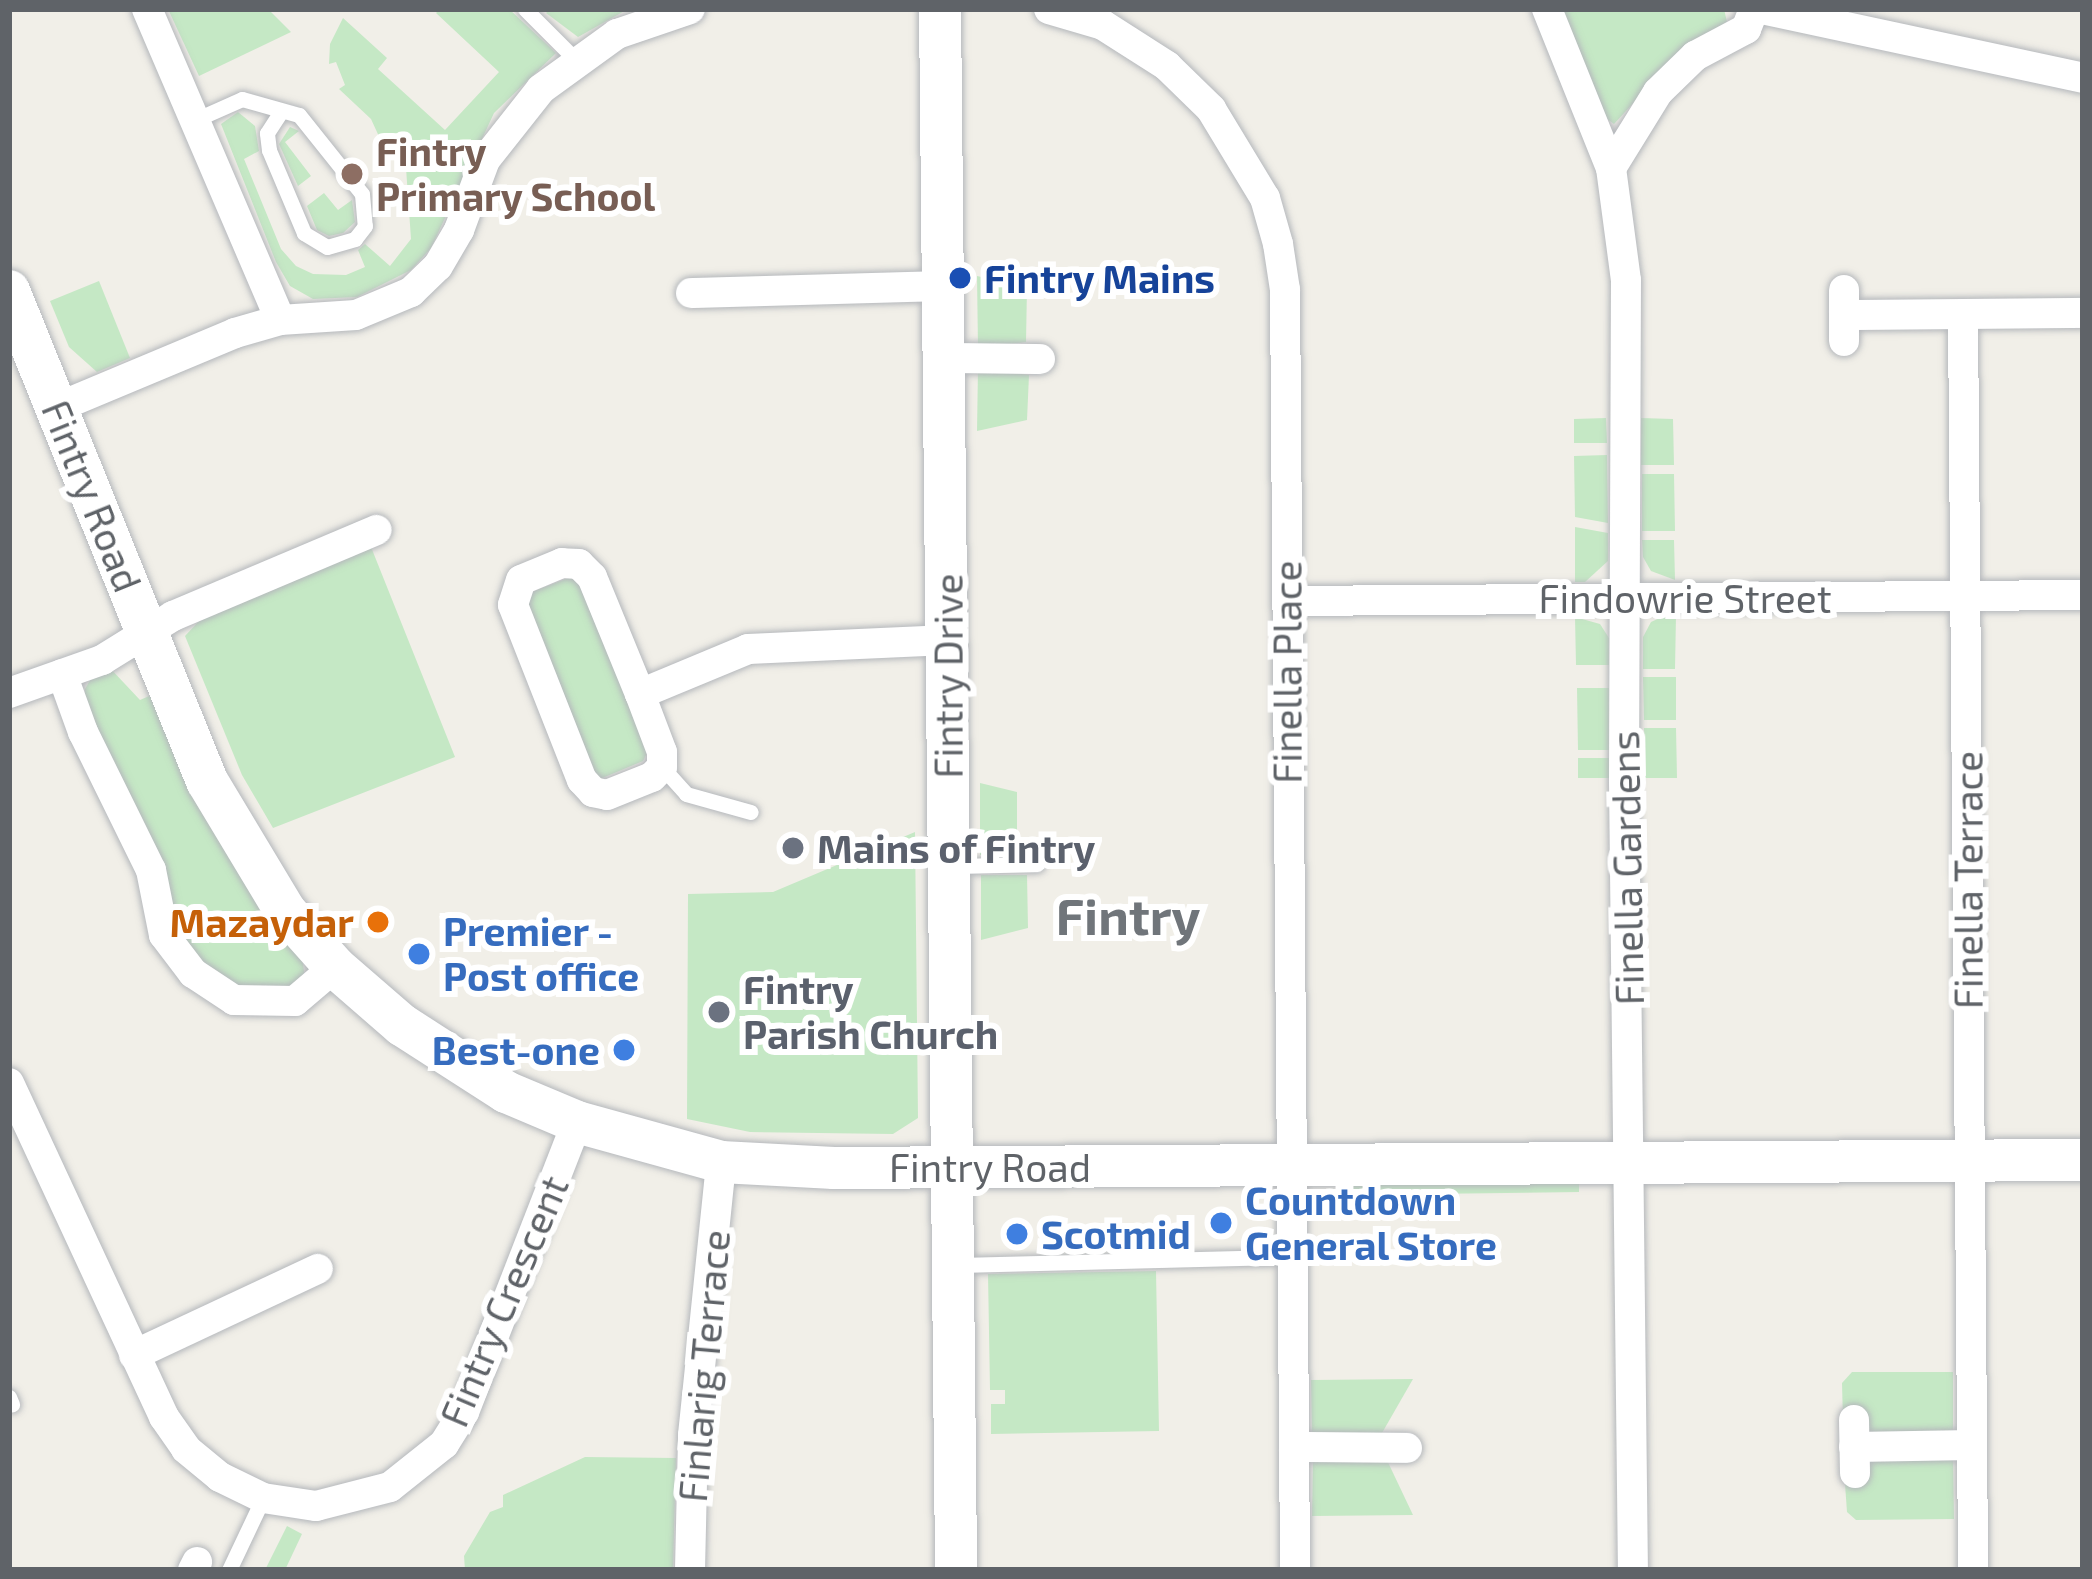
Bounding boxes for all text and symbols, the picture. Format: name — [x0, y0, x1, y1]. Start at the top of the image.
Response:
place label: Fintry Primary School — [376, 129, 656, 220]
marker: Fintry Primary School — [339, 161, 365, 187]
place label: Fintry Mains — [984, 255, 1216, 301]
marker: Fintry Mains — [947, 265, 973, 291]
street label: Fintry Road — [32, 393, 152, 599]
street label: Finella Place — [1264, 560, 1310, 784]
street label: Fintry Drive — [925, 573, 971, 779]
street label: Findowrie Street — [1538, 575, 1832, 621]
street label: Finella Gardens — [1601, 730, 1653, 1006]
street label: Finella Terrace — [1945, 750, 1991, 1010]
place label: Mains of Fintry — [817, 825, 1096, 871]
marker: Mains of Fintry — [780, 835, 806, 861]
district label: Fintry — [1056, 884, 1200, 946]
place label: Mazaydar — [170, 899, 354, 945]
marker: Mazaydar — [365, 909, 391, 935]
place label: Premier - Post office — [443, 909, 639, 1000]
marker: Premier - Post office — [406, 941, 432, 967]
place label: Fintry Parish Church — [743, 967, 998, 1058]
marker: Fintry Parish Church — [706, 999, 732, 1025]
place label: Best-one — [432, 1027, 600, 1073]
marker: Best-one — [611, 1037, 637, 1063]
street label: Fintry Road — [889, 1144, 1091, 1190]
street label: Fintry Crescent — [430, 1168, 578, 1434]
place label: Countdown General Store — [1245, 1178, 1498, 1269]
marker: Countdown General Store — [1208, 1210, 1234, 1236]
place label: Scotmid — [1041, 1211, 1191, 1257]
marker: Scotmid — [1004, 1221, 1030, 1247]
street label: Finlarig Terrace — [669, 1228, 739, 1504]

